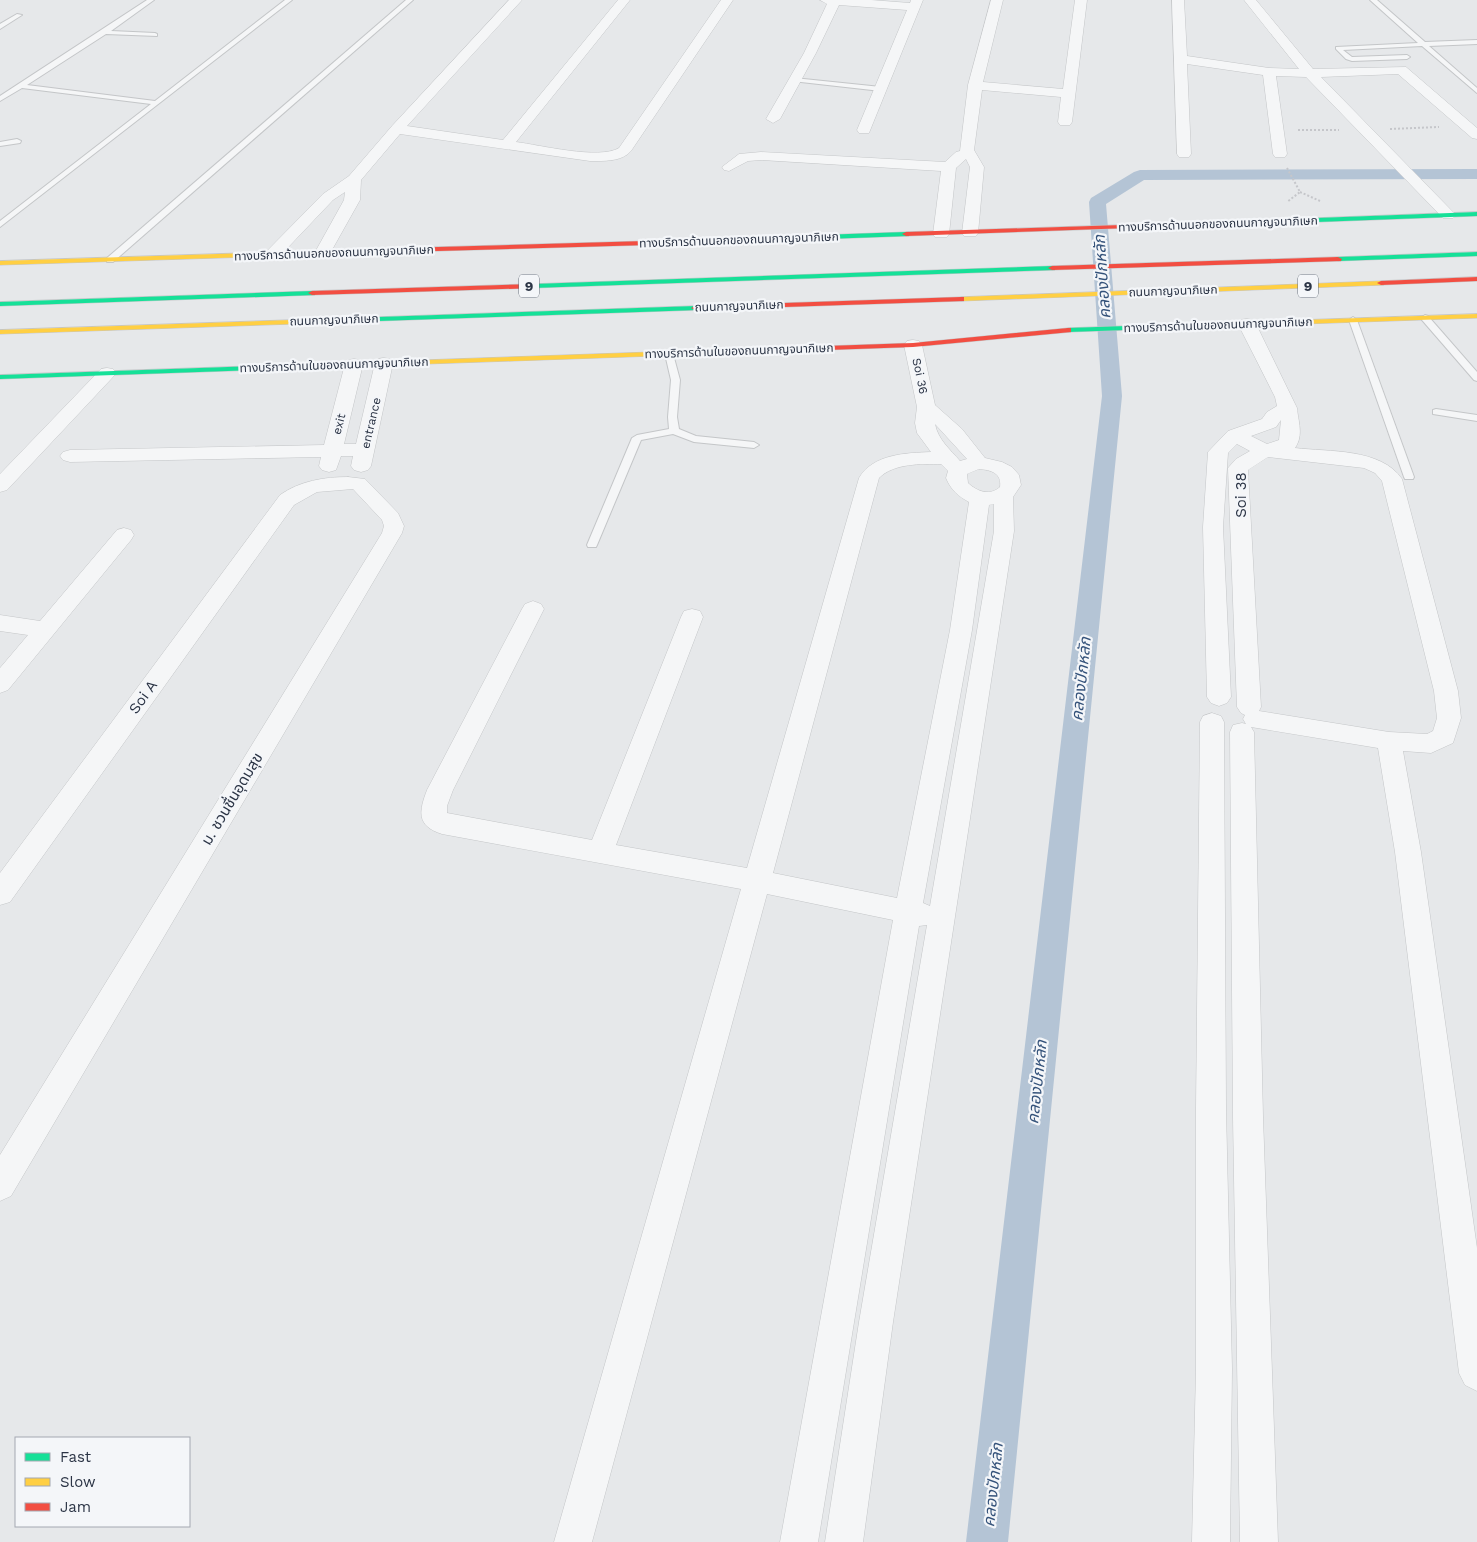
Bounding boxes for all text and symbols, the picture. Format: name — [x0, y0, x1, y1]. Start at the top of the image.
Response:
street label: ทางบริการด้านนอกของถนนกาญจนาภิเษก — [1118, 214, 1318, 234]
street label: ทางบริการด้านนอกของถนนกาญจนาภิเษก — [639, 230, 839, 250]
water label: คลองปักหลัก — [1089, 233, 1114, 320]
street label: ทางบริการด้านนอกของถนนกาญจนาภิเษก — [234, 243, 434, 263]
road number: 9 — [519, 274, 539, 298]
road number: 9 — [1298, 274, 1318, 298]
street label: ถนนกาญจนาภิเษก — [1128, 282, 1218, 300]
street label: ถนนกาญจนาภิเษก — [694, 297, 784, 315]
street label: ถนนกาญจนาภิเษก — [289, 311, 379, 329]
street label: ทางบริการด้านในของถนนกาญจนาภิเษก — [1123, 315, 1313, 335]
street label: ทางบริการด้านในของถนนกาญจนาภิเษก — [644, 341, 834, 361]
street label: ทางบริการด้านในของถนนกาญจนาภิเษก — [239, 355, 429, 375]
street label: Soi 36 — [909, 357, 931, 395]
street label: entrance — [358, 396, 384, 450]
street label: exit — [330, 412, 348, 436]
street label: Soi 38 — [1232, 472, 1250, 518]
water label: คลองปักหลัก — [1067, 635, 1095, 722]
street label: Soi A — [125, 677, 161, 717]
street label: ม. ชวนชื่นอุดมสุข — [196, 749, 267, 848]
water label: คลองปักหลัก — [1023, 1038, 1051, 1125]
legend — [15, 1437, 190, 1527]
water label: คลองปักหลัก — [979, 1441, 1007, 1528]
text: Fast — [60, 1448, 92, 1466]
text: Slow — [60, 1473, 96, 1491]
text: Jam — [60, 1498, 91, 1516]

